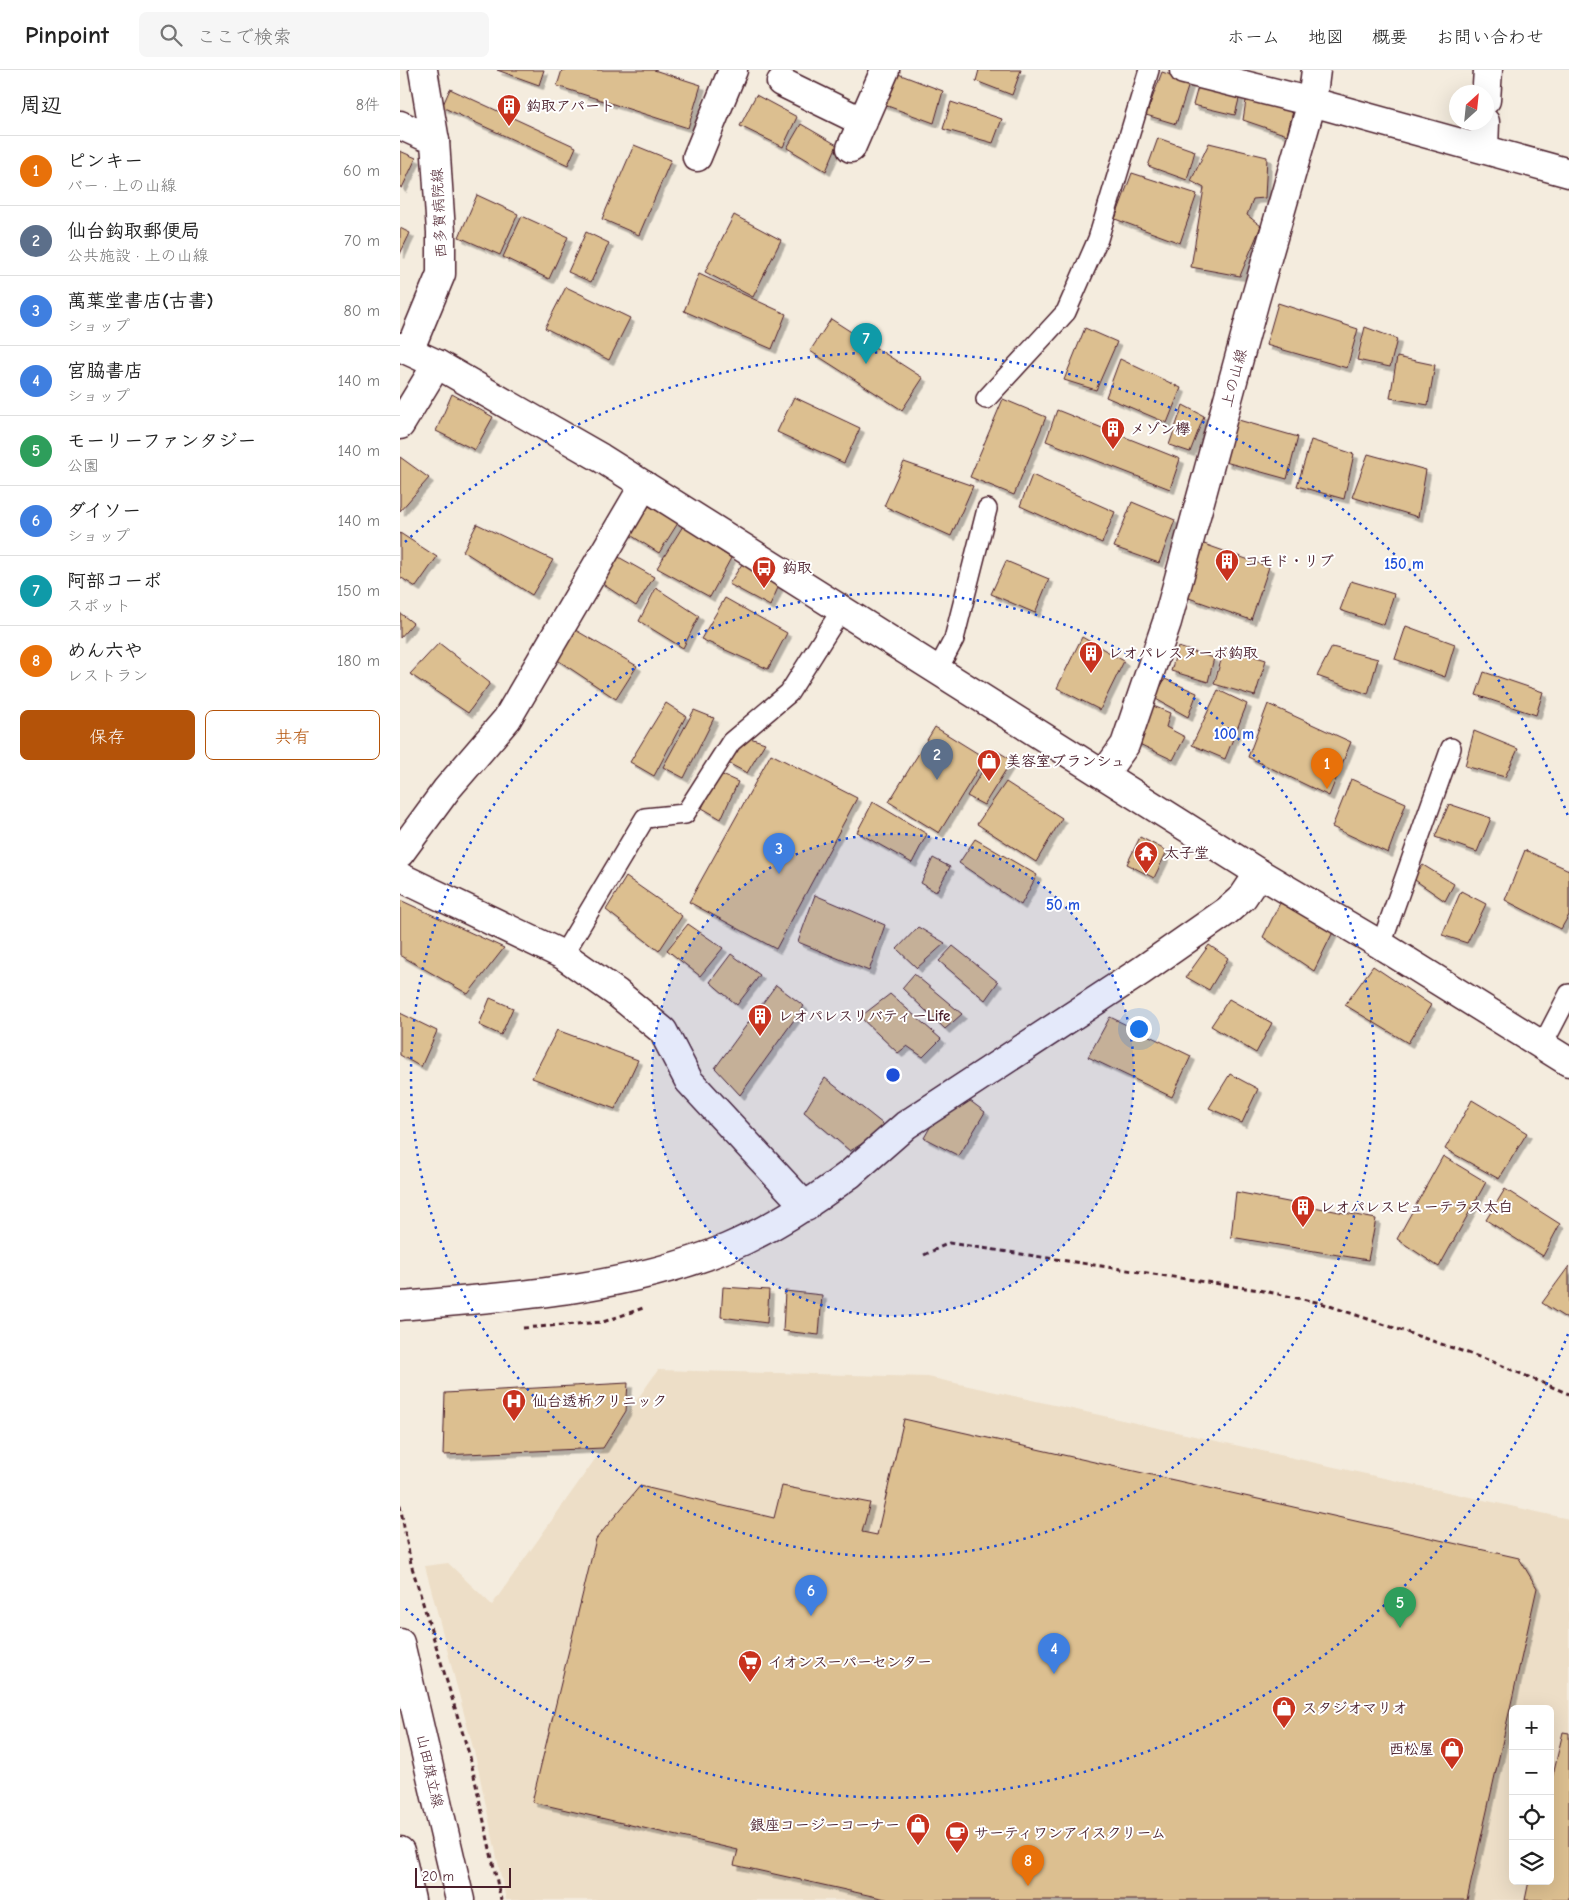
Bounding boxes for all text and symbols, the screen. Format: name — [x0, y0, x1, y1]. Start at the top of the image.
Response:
search box — [139, 12, 489, 57]
text: Pinpoint — [25, 21, 109, 49]
icon: search — [157, 21, 185, 49]
text: ここで検索 — [197, 26, 292, 48]
text: ホーム — [1227, 27, 1280, 48]
text: 地図 — [1308, 27, 1344, 48]
text: 概要 — [1372, 27, 1408, 48]
text: お問い合わせ — [1436, 27, 1544, 48]
north arrow — [1449, 85, 1494, 130]
text: 周辺 — [20, 93, 62, 117]
building icon: 鈎取アパート — [496, 93, 522, 127]
text: 8件 — [356, 96, 380, 114]
place label: 鈎取アパート — [526, 97, 615, 115]
text: ピンキー — [67, 150, 143, 172]
text: 1 — [33, 162, 39, 180]
text: 60 m — [343, 162, 380, 180]
street label: 西多賀病院線 — [428, 168, 450, 258]
text: バー · 上の山線 — [67, 177, 177, 195]
text: 仙台鈎取郵便局 — [67, 220, 200, 242]
text: 2 — [32, 232, 40, 250]
text: 70 m — [344, 232, 380, 250]
text: 公共施設 · 上の山線 — [67, 247, 209, 265]
text: 萬葉堂書店(古書) — [67, 290, 214, 312]
text: 3 — [32, 302, 40, 320]
text: 80 m — [343, 302, 380, 320]
text: ショップ — [67, 317, 130, 335]
pin: 7 — [850, 323, 882, 364]
street label: 上の山線 — [1218, 347, 1250, 409]
text: 宮脇書店 — [67, 360, 143, 382]
text: 4 — [32, 372, 40, 390]
text: 140 m — [338, 372, 380, 390]
text: ショップ — [67, 387, 130, 405]
building icon: メゾン欅 — [1100, 416, 1126, 450]
place label: メゾン欅 — [1130, 420, 1190, 438]
text: モーリーファンタジー — [67, 430, 256, 452]
text: 5 — [32, 442, 40, 460]
text: 140 m — [338, 442, 380, 460]
text: 公園 — [67, 457, 99, 475]
text: ダイソー — [67, 500, 141, 522]
text: 6 — [32, 512, 40, 530]
text: 140 m — [338, 512, 380, 530]
text: ショップ — [67, 527, 130, 545]
building icon: コモド・リブ — [1214, 548, 1240, 582]
place label: コモド・リブ — [1244, 552, 1334, 570]
bus stop icon: 鈎取 — [751, 555, 777, 589]
text: 150 m — [1384, 555, 1424, 573]
place label: 鈎取 — [782, 559, 812, 577]
text: 阿部コーポ — [67, 570, 162, 592]
text: 7 — [32, 582, 40, 600]
text: 150 m — [337, 582, 380, 600]
text: スポット — [67, 597, 131, 615]
text: めん六や — [67, 640, 143, 662]
building icon: レオパレスヌーボ鈎取 — [1078, 640, 1104, 674]
place label: レオパレスヌーボ鈎取 — [1108, 644, 1258, 662]
text: 8 — [32, 652, 40, 670]
text: 180 m — [337, 652, 380, 670]
text: レストラン — [67, 667, 148, 685]
button: 保存 — [20, 710, 195, 760]
button: 共有 — [205, 710, 380, 760]
text: 100 m — [1214, 725, 1254, 743]
pin: 2 — [921, 739, 953, 780]
shop icon: 美容室ブランシュ — [976, 748, 1002, 782]
pin: 1 — [1311, 748, 1343, 789]
place label: 美容室ブランシュ — [1006, 752, 1125, 770]
pin: 3 — [763, 833, 795, 874]
temple icon: 太子堂 — [1133, 840, 1159, 874]
place label: 太子堂 — [1164, 844, 1209, 862]
text: 50 m — [1046, 896, 1080, 914]
building icon: レオパレスリバティーLife — [747, 1003, 773, 1037]
place label: レオパレスリバティーLife — [778, 1007, 950, 1025]
your location — [1126, 1016, 1152, 1042]
centre of rings — [884, 1066, 902, 1084]
building icon: レオパレスビューテラス太白 — [1290, 1194, 1316, 1228]
place label: レオパレスビューテラス太白 — [1320, 1198, 1513, 1216]
hospital icon: 仙台透析クリニック — [501, 1388, 527, 1422]
place label: 仙台透析クリニック — [532, 1392, 667, 1410]
pin: 6 — [795, 1575, 827, 1616]
pin: 5 — [1384, 1587, 1416, 1628]
pin: 4 — [1038, 1633, 1070, 1674]
supermarket icon: イオンスーパーセンター — [737, 1649, 763, 1683]
place label: イオンスーパーセンター — [768, 1653, 932, 1671]
shop icon: スタジオマリオ — [1271, 1695, 1297, 1729]
place label: スタジオマリオ — [1302, 1699, 1407, 1717]
map controls — [1509, 1705, 1554, 1885]
button: + — [1509, 1705, 1554, 1750]
street label: 山田旗立線 — [413, 1732, 447, 1810]
shop icon: 西松屋 — [1439, 1736, 1465, 1770]
place label: 西松屋 — [1389, 1740, 1434, 1758]
button: − — [1509, 1750, 1554, 1795]
button: locate — [1509, 1795, 1554, 1840]
shop icon: 銀座コージーコーナー — [905, 1812, 931, 1846]
place label: 銀座コージーコーナー — [750, 1816, 900, 1834]
cafe icon: サーティワンアイスクリーム — [944, 1820, 970, 1854]
place label: サーティワンアイスクリーム — [974, 1824, 1166, 1842]
button: layers — [1509, 1840, 1554, 1885]
pin: 8 — [1012, 1845, 1044, 1886]
scale bar — [415, 1865, 511, 1888]
text: 20 m — [422, 1868, 454, 1885]

